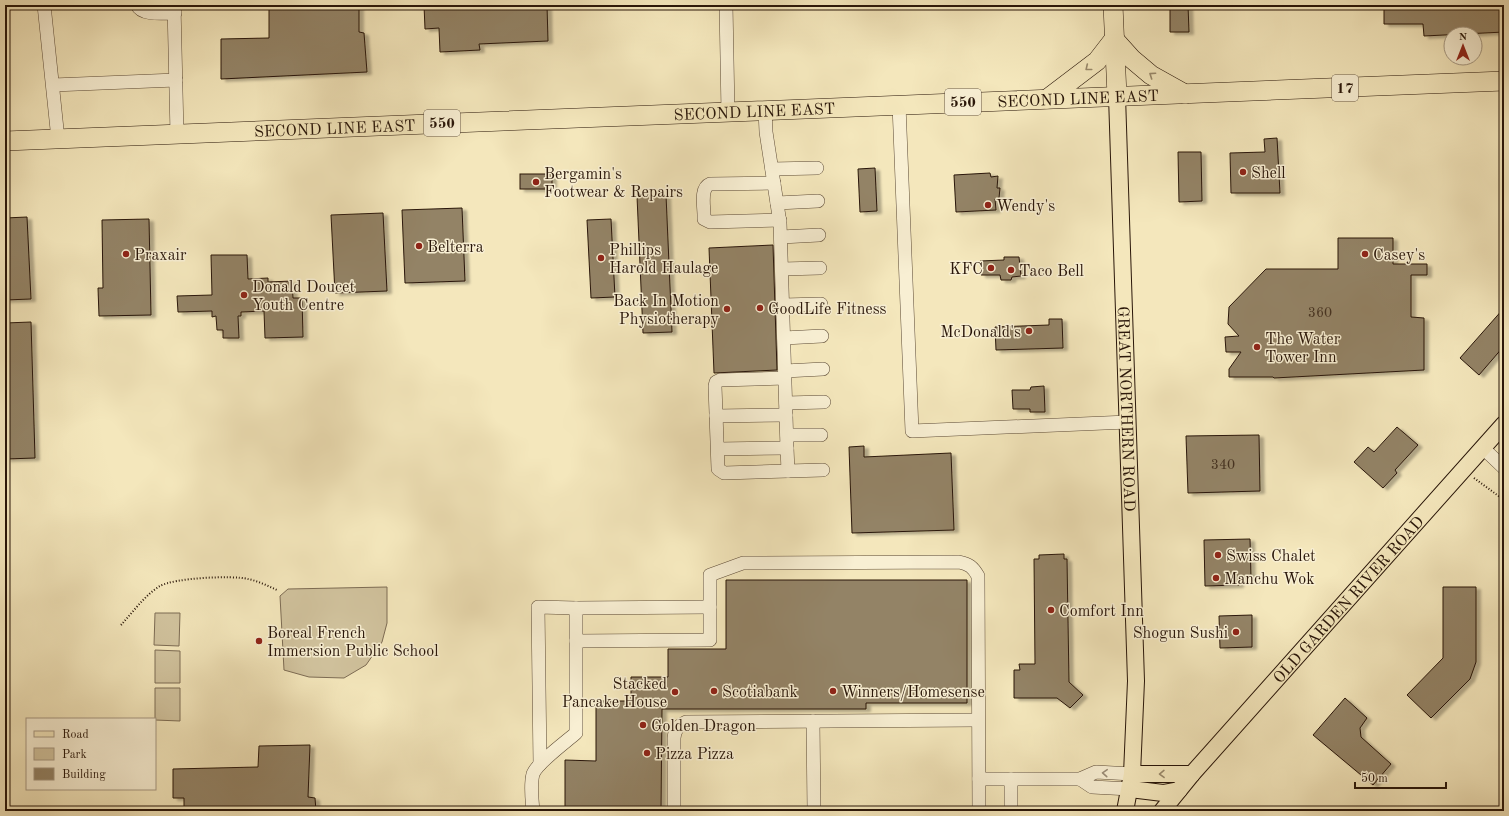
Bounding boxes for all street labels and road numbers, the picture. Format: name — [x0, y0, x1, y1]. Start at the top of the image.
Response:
road number: 17 — [1332, 75, 1358, 101]
road number: 550 — [945, 89, 981, 115]
street label: SECOND LINE EAST — [997, 89, 1159, 111]
street label: SECOND LINE EAST — [673, 102, 836, 124]
road number: 550 — [424, 110, 460, 136]
street label: SECOND LINE EAST — [254, 119, 416, 141]
street label: GREAT NORTHERN ROAD — [1114, 306, 1136, 512]
street label: OLD GARDEN RIVER ROAD — [1271, 514, 1428, 687]

